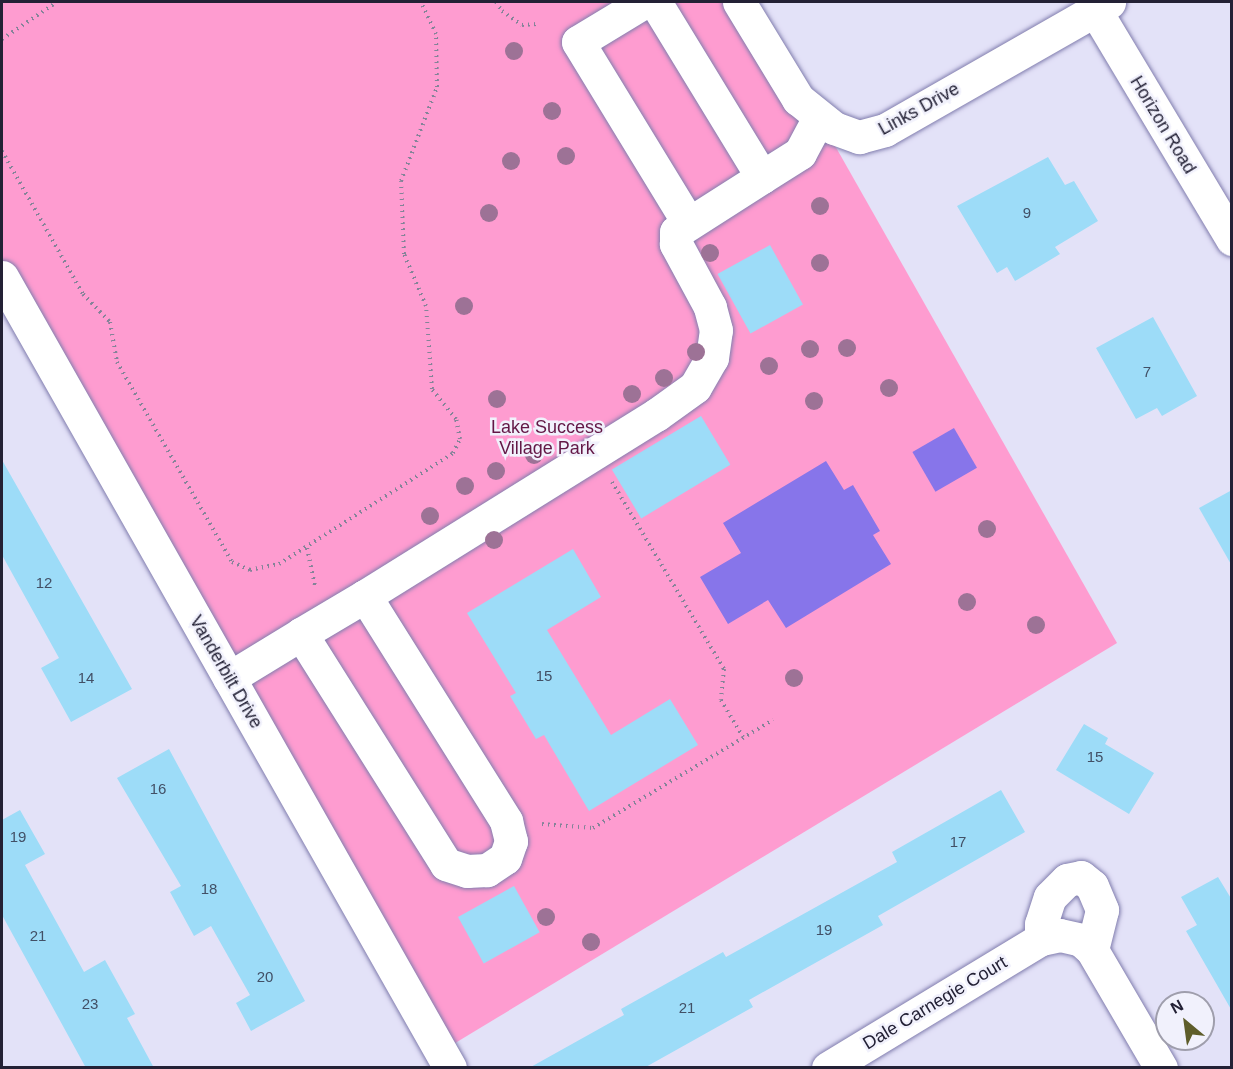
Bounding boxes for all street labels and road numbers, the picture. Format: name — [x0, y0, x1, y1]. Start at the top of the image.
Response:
street label: Horizon Road — [1125, 72, 1201, 178]
street label: Links Drive — [875, 78, 963, 140]
street label: Vanderbilt Drive — [185, 612, 267, 732]
street label: Dale Carnegie Court — [859, 951, 1011, 1055]

